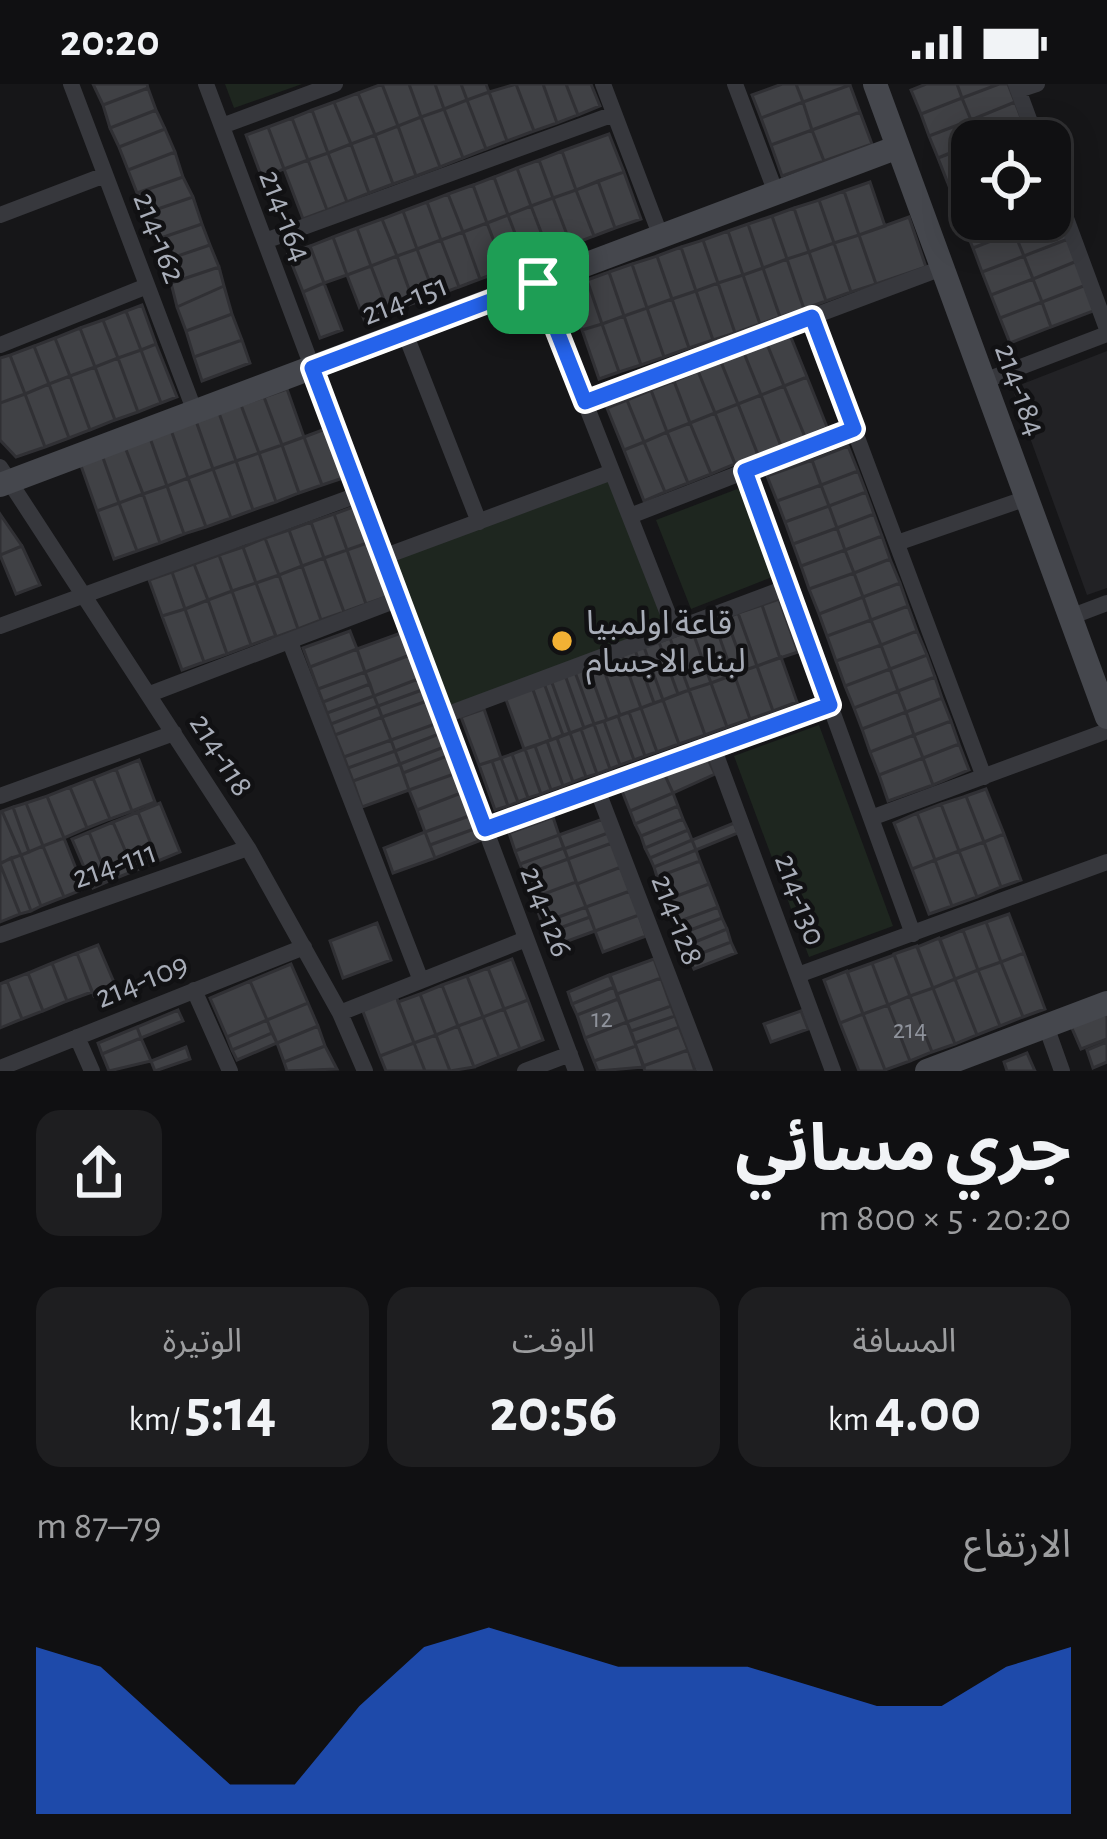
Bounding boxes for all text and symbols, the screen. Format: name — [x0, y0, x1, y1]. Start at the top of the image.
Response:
text: 20:20 — [60, 19, 160, 64]
map controls — [951, 120, 1071, 240]
button: locate — [951, 120, 1071, 240]
street label: 214-164 — [252, 166, 317, 266]
street label: 214-162 — [126, 188, 191, 288]
pin — [487, 232, 589, 334]
icon: arrive — [505, 250, 571, 316]
street label: 214-151 — [357, 269, 452, 332]
street label: 214-184 — [988, 339, 1051, 440]
place label: قاعة اولمبيا لبناء الاجسام — [586, 608, 746, 685]
marker: قاعة اولمبيا لبناء الاجسام — [549, 628, 575, 654]
street label: 214-118 — [183, 708, 259, 803]
street label: 214-111 — [69, 836, 161, 895]
street label: 214-130 — [768, 850, 831, 950]
street label: 214-126 — [513, 862, 578, 962]
street label: 214-128 — [644, 870, 709, 970]
street label: 214-109 — [91, 948, 193, 1015]
house number: 12 — [591, 1005, 613, 1032]
house number: 214 — [893, 1016, 927, 1043]
button: share — [36, 1110, 162, 1236]
text: جري مسائي — [735, 1117, 1071, 1183]
text: 20:20 · 5 × 800 m — [818, 1199, 1071, 1238]
text: الوتيرة — [163, 1326, 242, 1359]
text: الوقت — [512, 1326, 595, 1359]
text: المسافة — [853, 1326, 956, 1359]
text: 5:14 — [185, 1382, 276, 1442]
text: 20:56 — [489, 1382, 618, 1442]
text: 4.00 — [875, 1382, 981, 1442]
text: /km — [129, 1404, 185, 1437]
text: km — [828, 1404, 875, 1437]
text: 79–87 m — [36, 1507, 162, 1546]
text: الارتفاع — [964, 1526, 1071, 1565]

